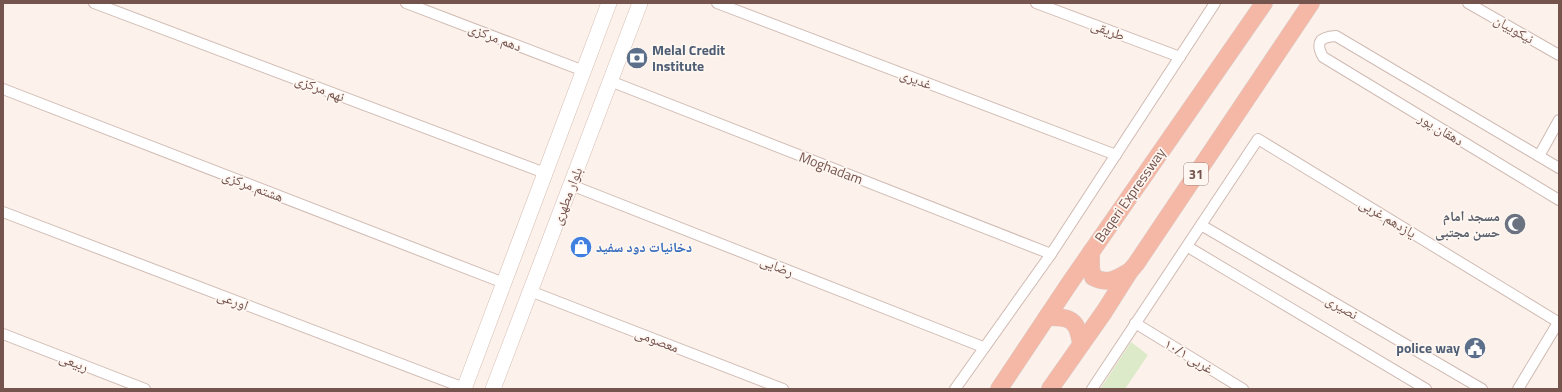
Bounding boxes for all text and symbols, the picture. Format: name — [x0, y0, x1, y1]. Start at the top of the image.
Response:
street label: نیکوییان — [1490, 9, 1538, 49]
street label: طریقی — [1088, 14, 1128, 46]
street label: دهم مرکزی — [465, 17, 525, 56]
place label: Melal Credit Institute — [652, 39, 725, 76]
bank icon: Melal Credit Institute — [624, 45, 650, 71]
street label: غدیری — [897, 63, 935, 94]
street label: نهم مرکزی — [292, 68, 348, 107]
street label: دهقان پور — [1414, 106, 1468, 151]
street label: Baqeri Expressway — [1089, 143, 1170, 246]
street label: Moghadam — [796, 146, 866, 189]
road number: 31 — [1184, 163, 1208, 185]
street label: هشتم مرکزی — [220, 164, 287, 207]
street label: بلوار مطهری — [546, 164, 587, 228]
street label: یازدهم غربی — [1356, 192, 1421, 243]
place label: مسجد امام حسن مجتبی — [1435, 205, 1500, 242]
mosque icon: مسجد امام حسن مجتبی — [1502, 211, 1528, 237]
shop icon: دخانیات دود سفید — [568, 234, 594, 260]
place label: دخانیات دود سفید — [596, 236, 692, 257]
street label: رضایی — [757, 249, 797, 282]
street label: اورعی — [214, 284, 252, 315]
street label: نصیری — [1322, 289, 1362, 324]
street label: معصومی — [632, 322, 682, 358]
street label: ۱۰/۱ غربی — [1161, 333, 1218, 378]
public building icon: police way — [1462, 335, 1488, 361]
place label: police way — [1396, 337, 1460, 358]
street label: ربیعی — [57, 346, 92, 377]

